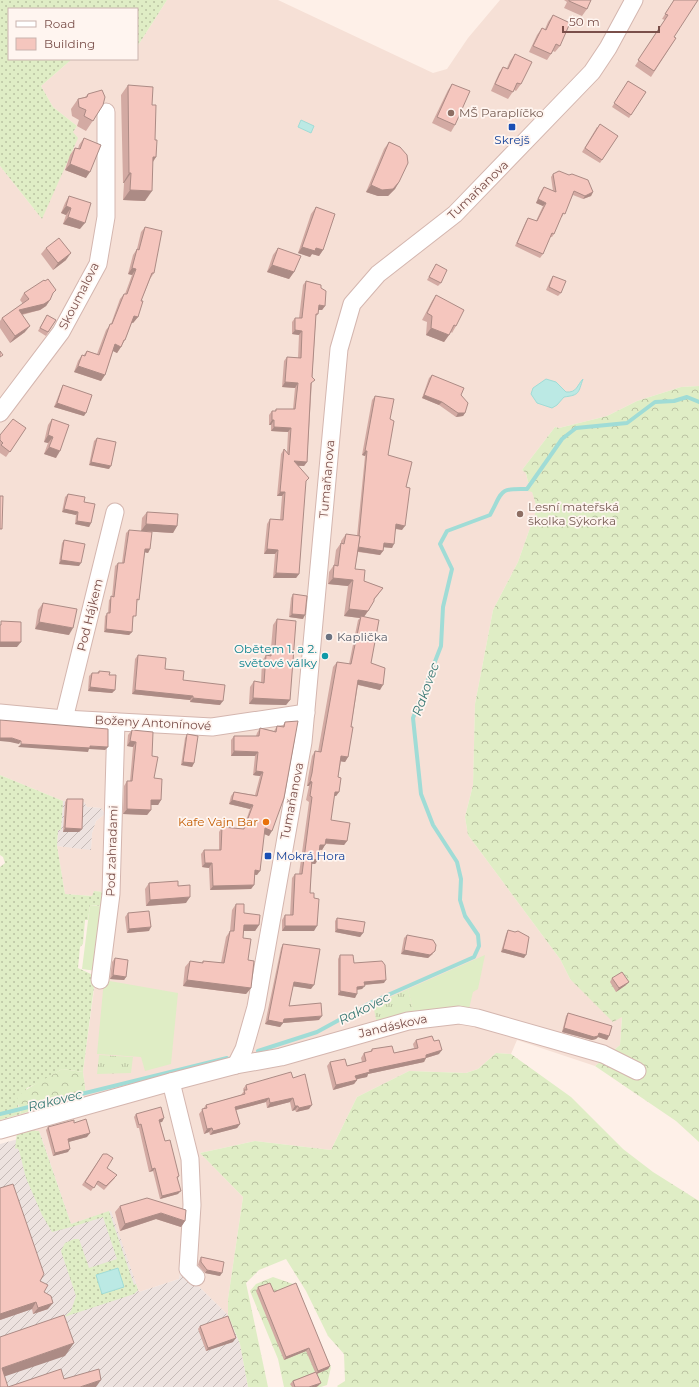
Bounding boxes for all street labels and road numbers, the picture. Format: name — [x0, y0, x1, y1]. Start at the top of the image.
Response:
street label: Tumaňanova — [444, 157, 511, 222]
street label: Skoumalova — [55, 260, 102, 332]
street label: Tumaňanova — [316, 439, 337, 519]
street label: Pod Hájkem — [73, 577, 106, 653]
street label: Boženy Antonínové — [94, 712, 212, 733]
street label: Tumaňanova — [277, 761, 306, 841]
street label: Pod zahradami — [102, 805, 121, 897]
street label: Jandáskova — [356, 1010, 429, 1041]

